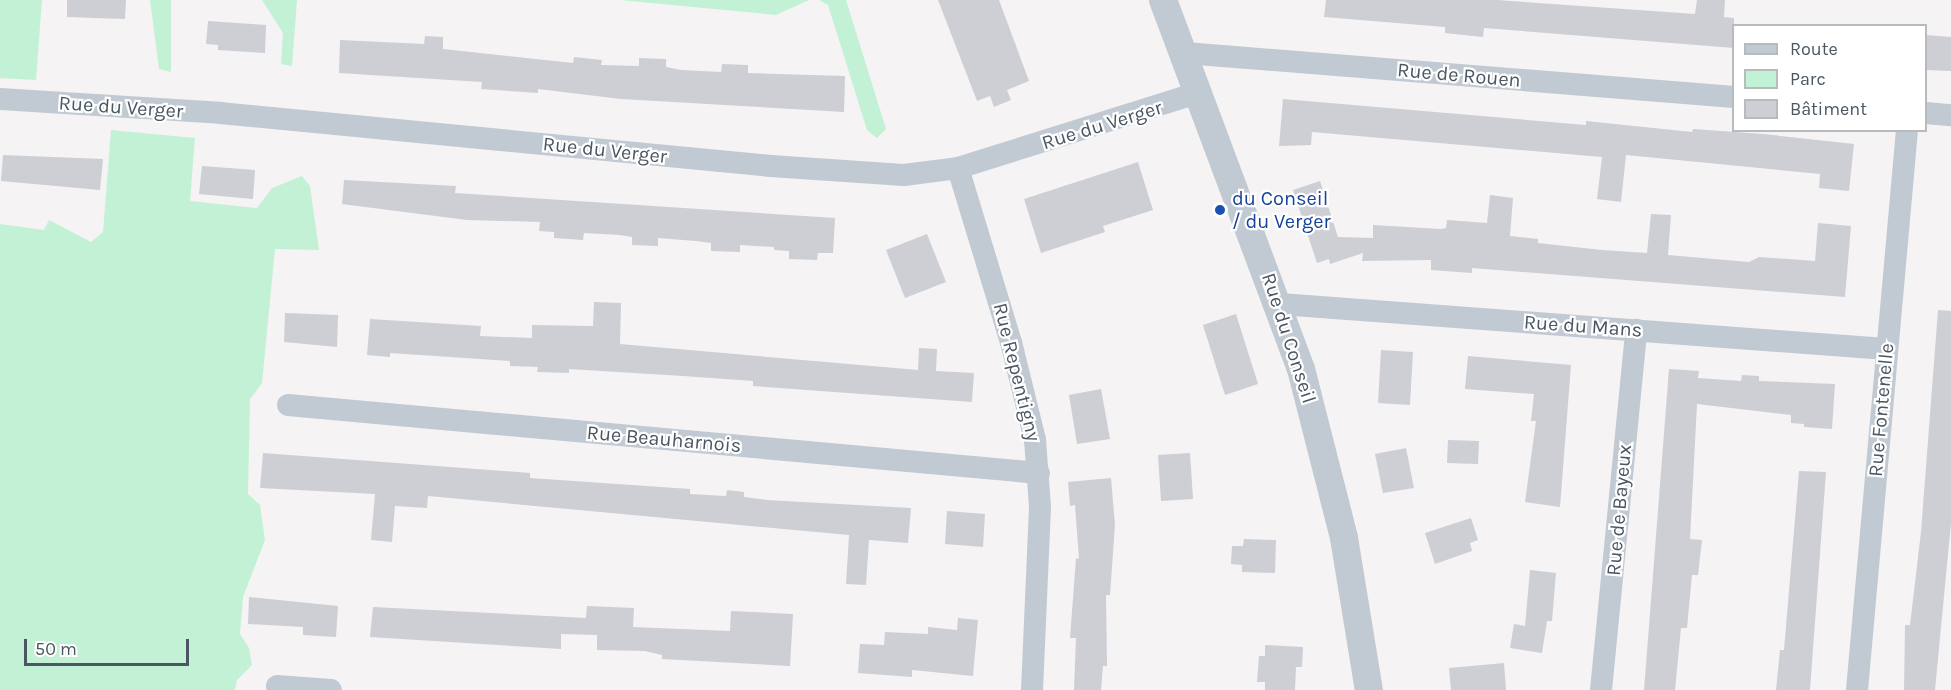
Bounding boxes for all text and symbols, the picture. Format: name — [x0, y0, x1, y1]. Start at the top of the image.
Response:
legend — [1732, 24, 1927, 132]
text: Route — [1790, 38, 1838, 60]
street label: Rue de Rouen — [1396, 58, 1522, 92]
text: Parc — [1790, 68, 1826, 90]
street label: Rue du Verger — [58, 91, 184, 123]
street label: Rue du Verger — [1039, 95, 1165, 155]
text: Bâtiment — [1790, 98, 1867, 120]
street label: Rue du Verger — [542, 132, 668, 168]
place label: du Conseil / du Verger — [1232, 186, 1331, 233]
marker: du Conseil / du Verger — [1213, 203, 1227, 217]
street label: Rue du Conseil — [1257, 270, 1321, 406]
street label: Rue Repentigny — [988, 300, 1046, 444]
street label: Rue du Mans — [1523, 310, 1643, 342]
street label: Rue Fontenelle — [1863, 342, 1899, 478]
street label: Rue Beauharnois — [586, 420, 742, 458]
street label: Rue de Bayeux — [1601, 443, 1637, 577]
scale bar — [27, 627, 192, 665]
text: 50 m — [35, 638, 77, 660]

